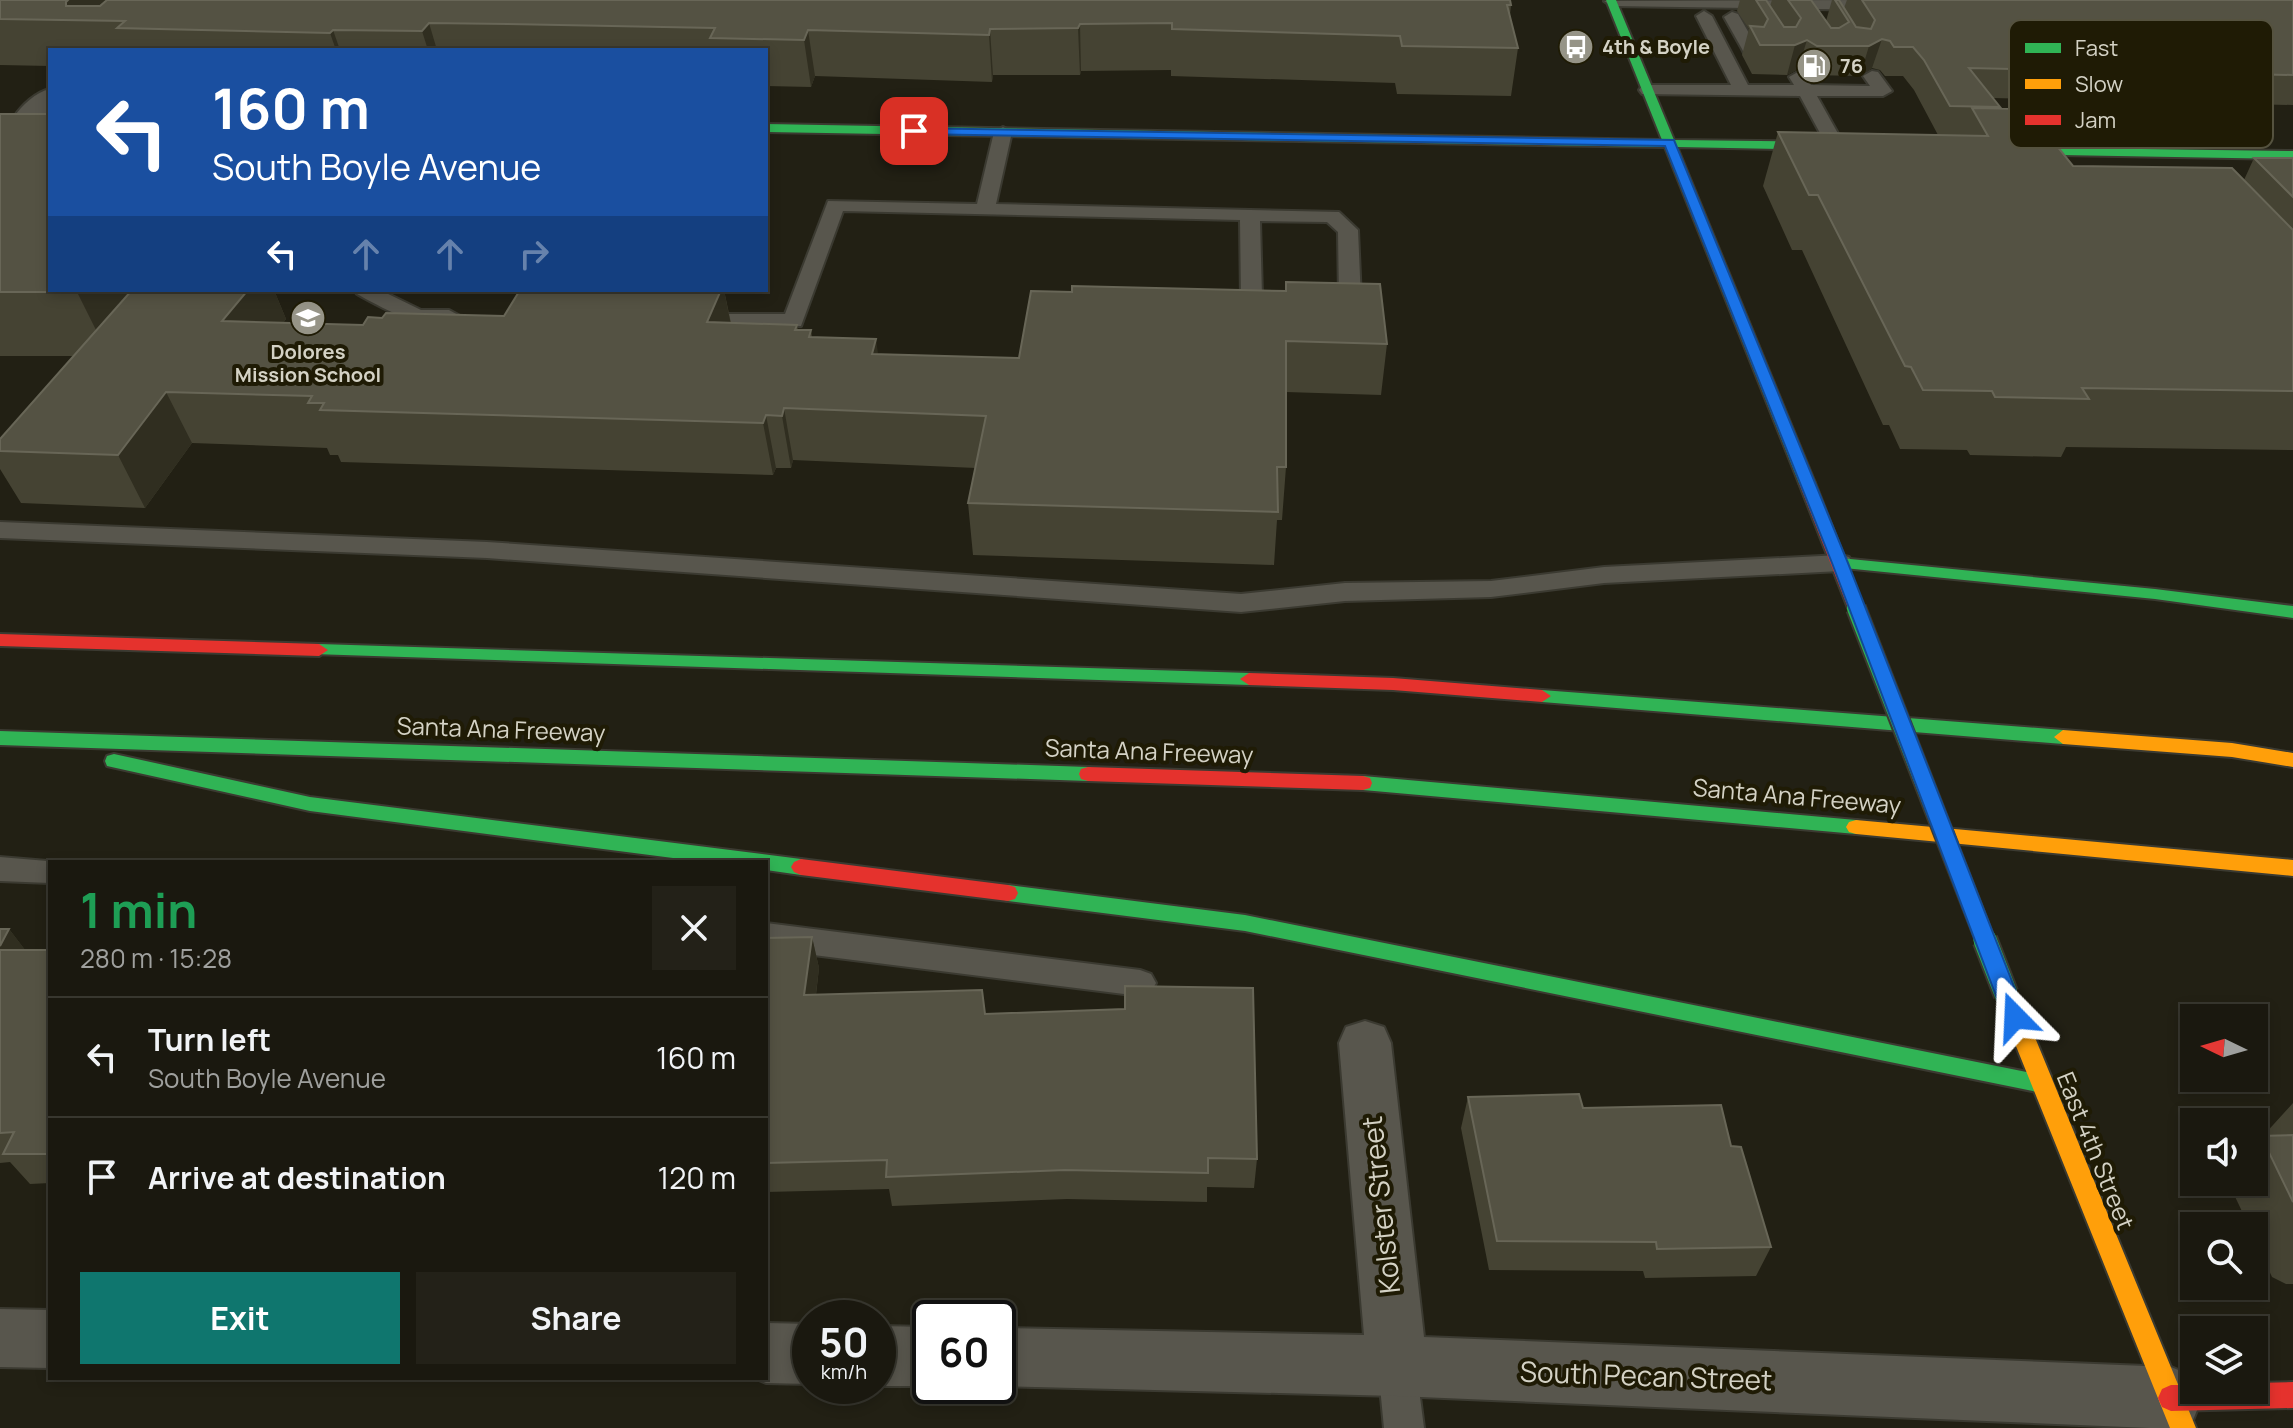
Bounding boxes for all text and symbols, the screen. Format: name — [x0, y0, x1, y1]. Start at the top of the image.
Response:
legend — [2009, 20, 2273, 148]
bus stop icon: 4th & Boyle — [1557, 28, 1595, 66]
place label: 4th & Boyle — [1602, 33, 1710, 60]
text: Fast — [2075, 33, 2118, 63]
fuel station icon: 76 — [1795, 47, 1833, 85]
place label: 76 — [1840, 52, 1863, 79]
text: 160 m — [212, 69, 370, 146]
text: Slow — [2075, 69, 2123, 99]
icon: left — [80, 80, 184, 184]
pin — [880, 97, 948, 165]
text: Jam — [2075, 105, 2116, 135]
icon: arrive — [892, 109, 936, 153]
text: South Boyle Avenue — [212, 142, 541, 191]
icon: left — [260, 232, 304, 276]
icon: ahead — [344, 232, 388, 276]
icon: ahead — [428, 232, 472, 276]
icon: right — [512, 232, 556, 276]
school or university icon: Dolores Mission School — [289, 299, 327, 337]
place label: Dolores Mission School — [235, 338, 381, 388]
street label: Santa Ana Freeway — [396, 708, 606, 749]
street label: Santa Ana Freeway — [1044, 730, 1254, 771]
street label: Santa Ana Freeway — [1692, 770, 1903, 821]
text: 1 min — [80, 877, 197, 942]
button: close — [652, 886, 736, 970]
text: 280 m · 15:28 — [80, 940, 232, 976]
position arrow — [1973, 975, 2057, 1059]
north arrow — [2180, 1004, 2268, 1092]
map controls — [2180, 1004, 2268, 1404]
text: Turn left — [148, 1019, 271, 1060]
icon: left — [80, 1035, 124, 1079]
text: 160 m — [656, 1037, 736, 1078]
text: South Boyle Avenue — [148, 1060, 386, 1096]
street label: East 4th Street — [2050, 1067, 2143, 1234]
button: sound — [2180, 1108, 2268, 1196]
street label: Kolster Street — [1352, 1114, 1408, 1296]
icon: arrive — [80, 1155, 124, 1199]
text: Arrive at destination — [148, 1157, 446, 1198]
text: 120 m — [657, 1157, 736, 1198]
button: search — [2180, 1212, 2268, 1300]
button: Exit — [80, 1272, 400, 1364]
button: Share — [416, 1272, 736, 1364]
speed limit sign: 60 — [912, 1300, 1016, 1404]
text: 50 — [819, 1314, 869, 1369]
button: layers — [2180, 1316, 2268, 1404]
street label: South Pecan Street — [1519, 1352, 1773, 1398]
text: km/h — [821, 1358, 867, 1385]

